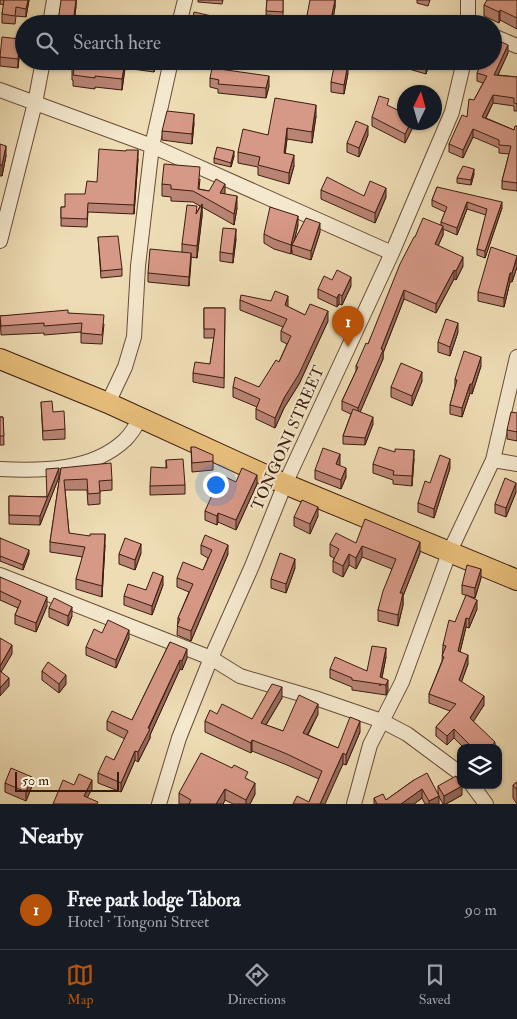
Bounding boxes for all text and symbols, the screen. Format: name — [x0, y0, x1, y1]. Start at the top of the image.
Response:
search box — [15, 15, 502, 70]
icon: search — [33, 29, 61, 57]
text: Search here — [73, 31, 161, 55]
north arrow — [397, 85, 442, 130]
pin: 1 — [332, 306, 364, 347]
street label: TONGONI STREET — [247, 362, 329, 513]
your location — [203, 472, 229, 498]
map controls — [457, 744, 502, 789]
button: layers — [457, 744, 502, 789]
scale bar — [15, 769, 119, 792]
text: 50 m — [22, 772, 49, 789]
text: Nearby — [20, 823, 83, 850]
text: Free park lodge Tabora — [67, 888, 241, 912]
text: 1 — [33, 900, 39, 920]
text: 90 m — [465, 900, 497, 920]
text: Hotel · Tongoni Street — [67, 912, 209, 932]
tab: Map — [66, 961, 94, 1008]
tab: Directions — [227, 961, 286, 1008]
tab: Saved — [419, 961, 451, 1008]

